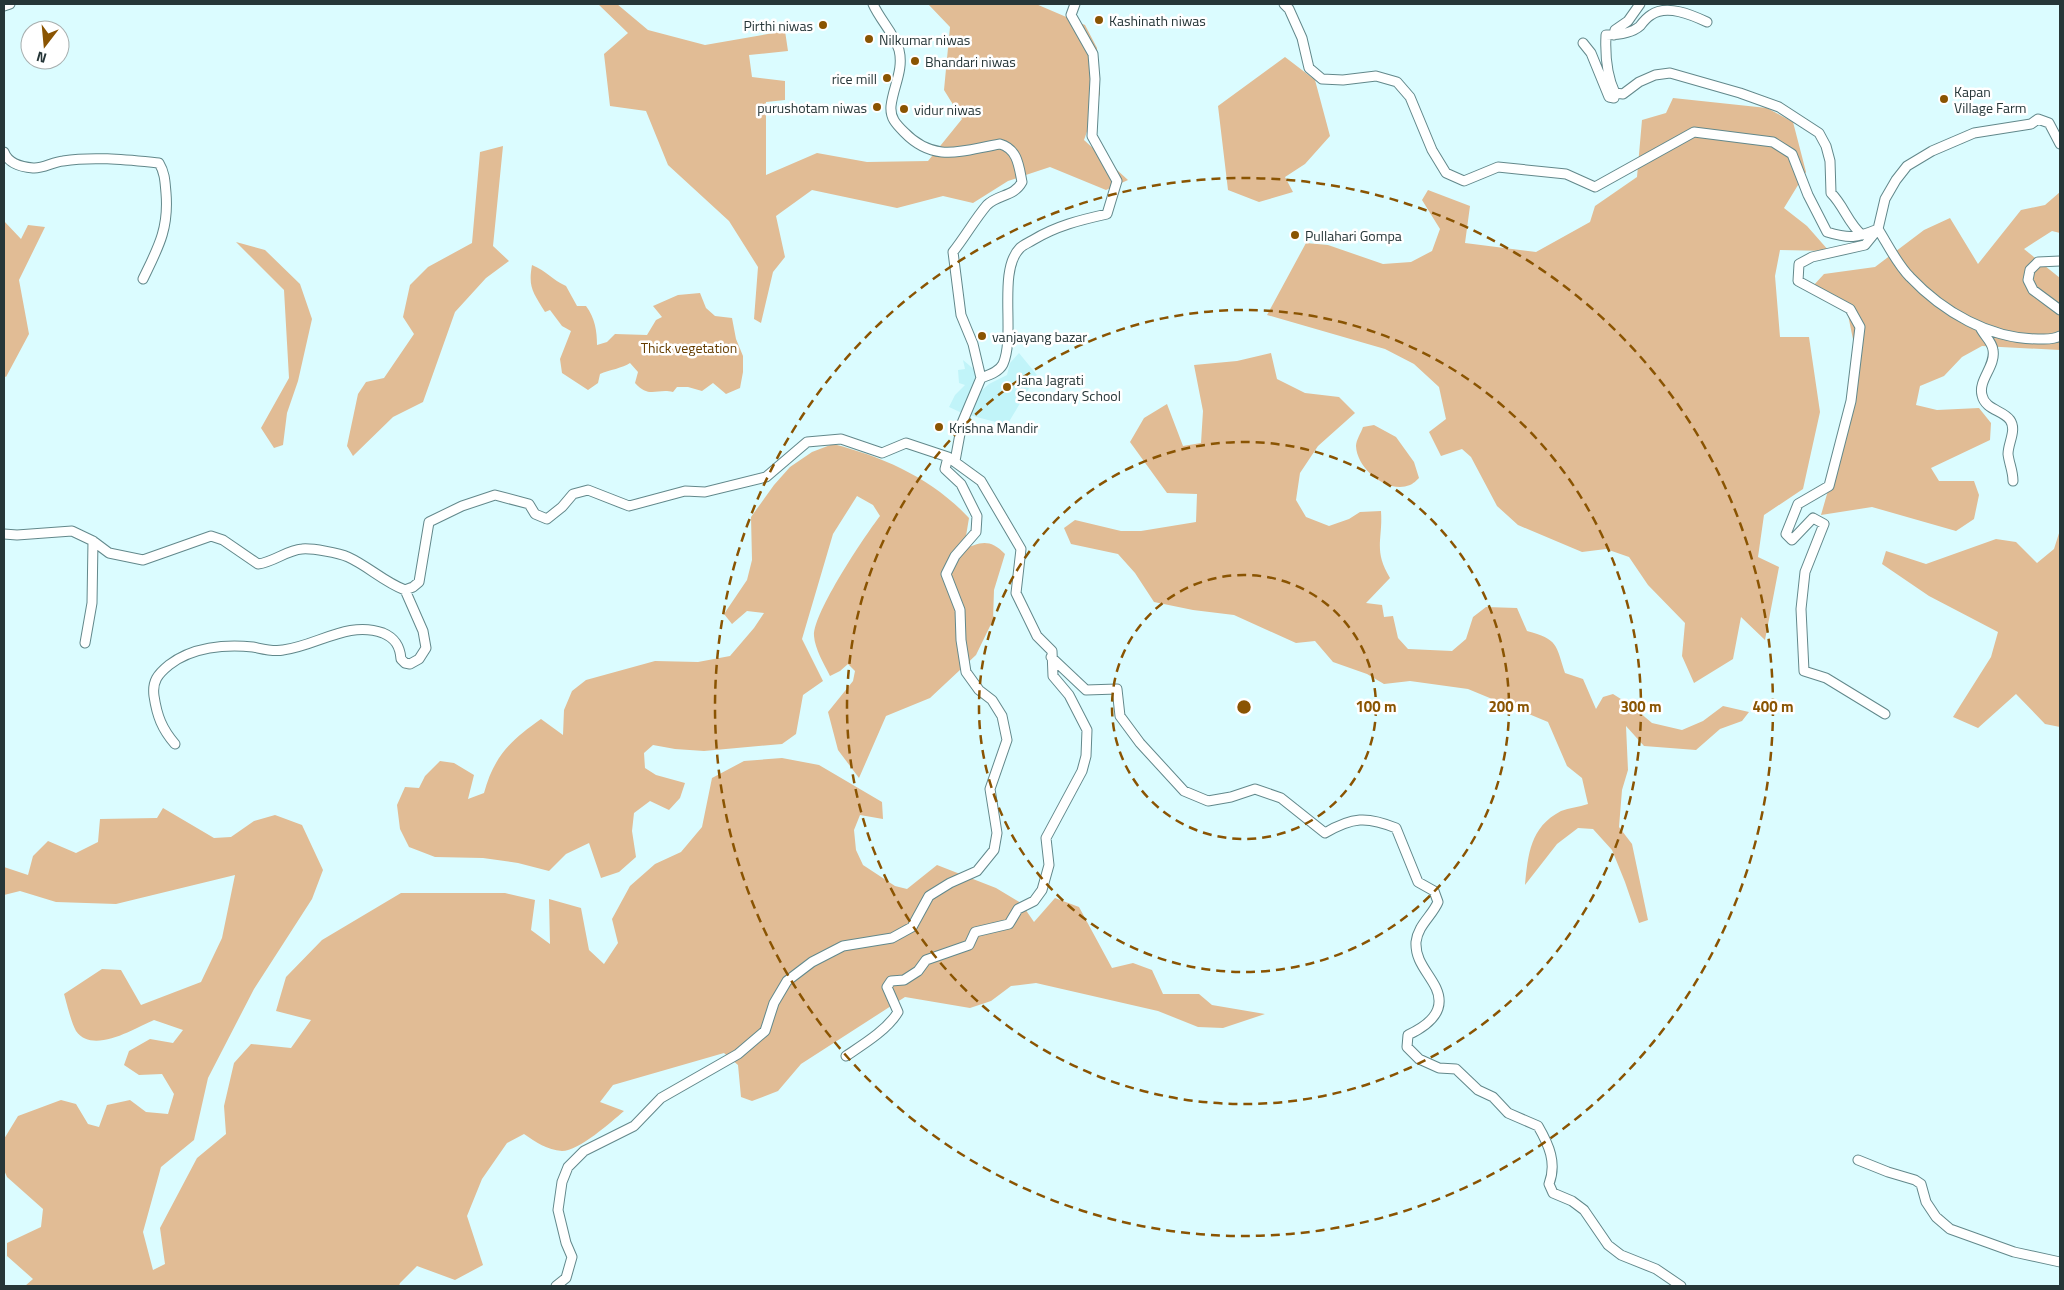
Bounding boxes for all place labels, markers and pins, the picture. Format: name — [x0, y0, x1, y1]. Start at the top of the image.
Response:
place label: Kashinath niwas — [1109, 10, 1206, 31]
marker: Kashinath niwas — [1093, 14, 1105, 26]
place label: Pirthi niwas — [744, 15, 813, 36]
marker: Pirthi niwas — [817, 19, 829, 31]
place label: Nilkumar niwas — [879, 29, 970, 50]
marker: Nilkumar niwas — [863, 33, 875, 45]
place label: Bhandari niwas — [925, 51, 1016, 72]
marker: Bhandari niwas — [909, 55, 921, 67]
place label: rice mill — [832, 68, 877, 89]
marker: rice mill — [881, 72, 893, 84]
place label: Kapan Village Farm — [1954, 81, 2027, 118]
marker: Kapan Village Farm — [1938, 93, 1950, 105]
place label: purushotam niwas — [757, 97, 867, 118]
place label: vidur niwas — [914, 99, 981, 120]
marker: purushotam niwas — [871, 101, 883, 113]
marker: vidur niwas — [898, 103, 910, 115]
place label: Pullahari Gompa — [1305, 225, 1402, 246]
marker: Pullahari Gompa — [1289, 229, 1301, 241]
place label: vanjayang bazar — [992, 326, 1087, 347]
marker: vanjayang bazar — [976, 330, 988, 342]
place label: Jana Jagrati Secondary School — [1017, 369, 1121, 406]
marker: Jana Jagrati Secondary School — [1001, 381, 1013, 393]
place label: Krishna Mandir — [949, 417, 1038, 438]
marker: Krishna Mandir — [933, 421, 945, 433]
centre of rings — [1235, 698, 1253, 716]

